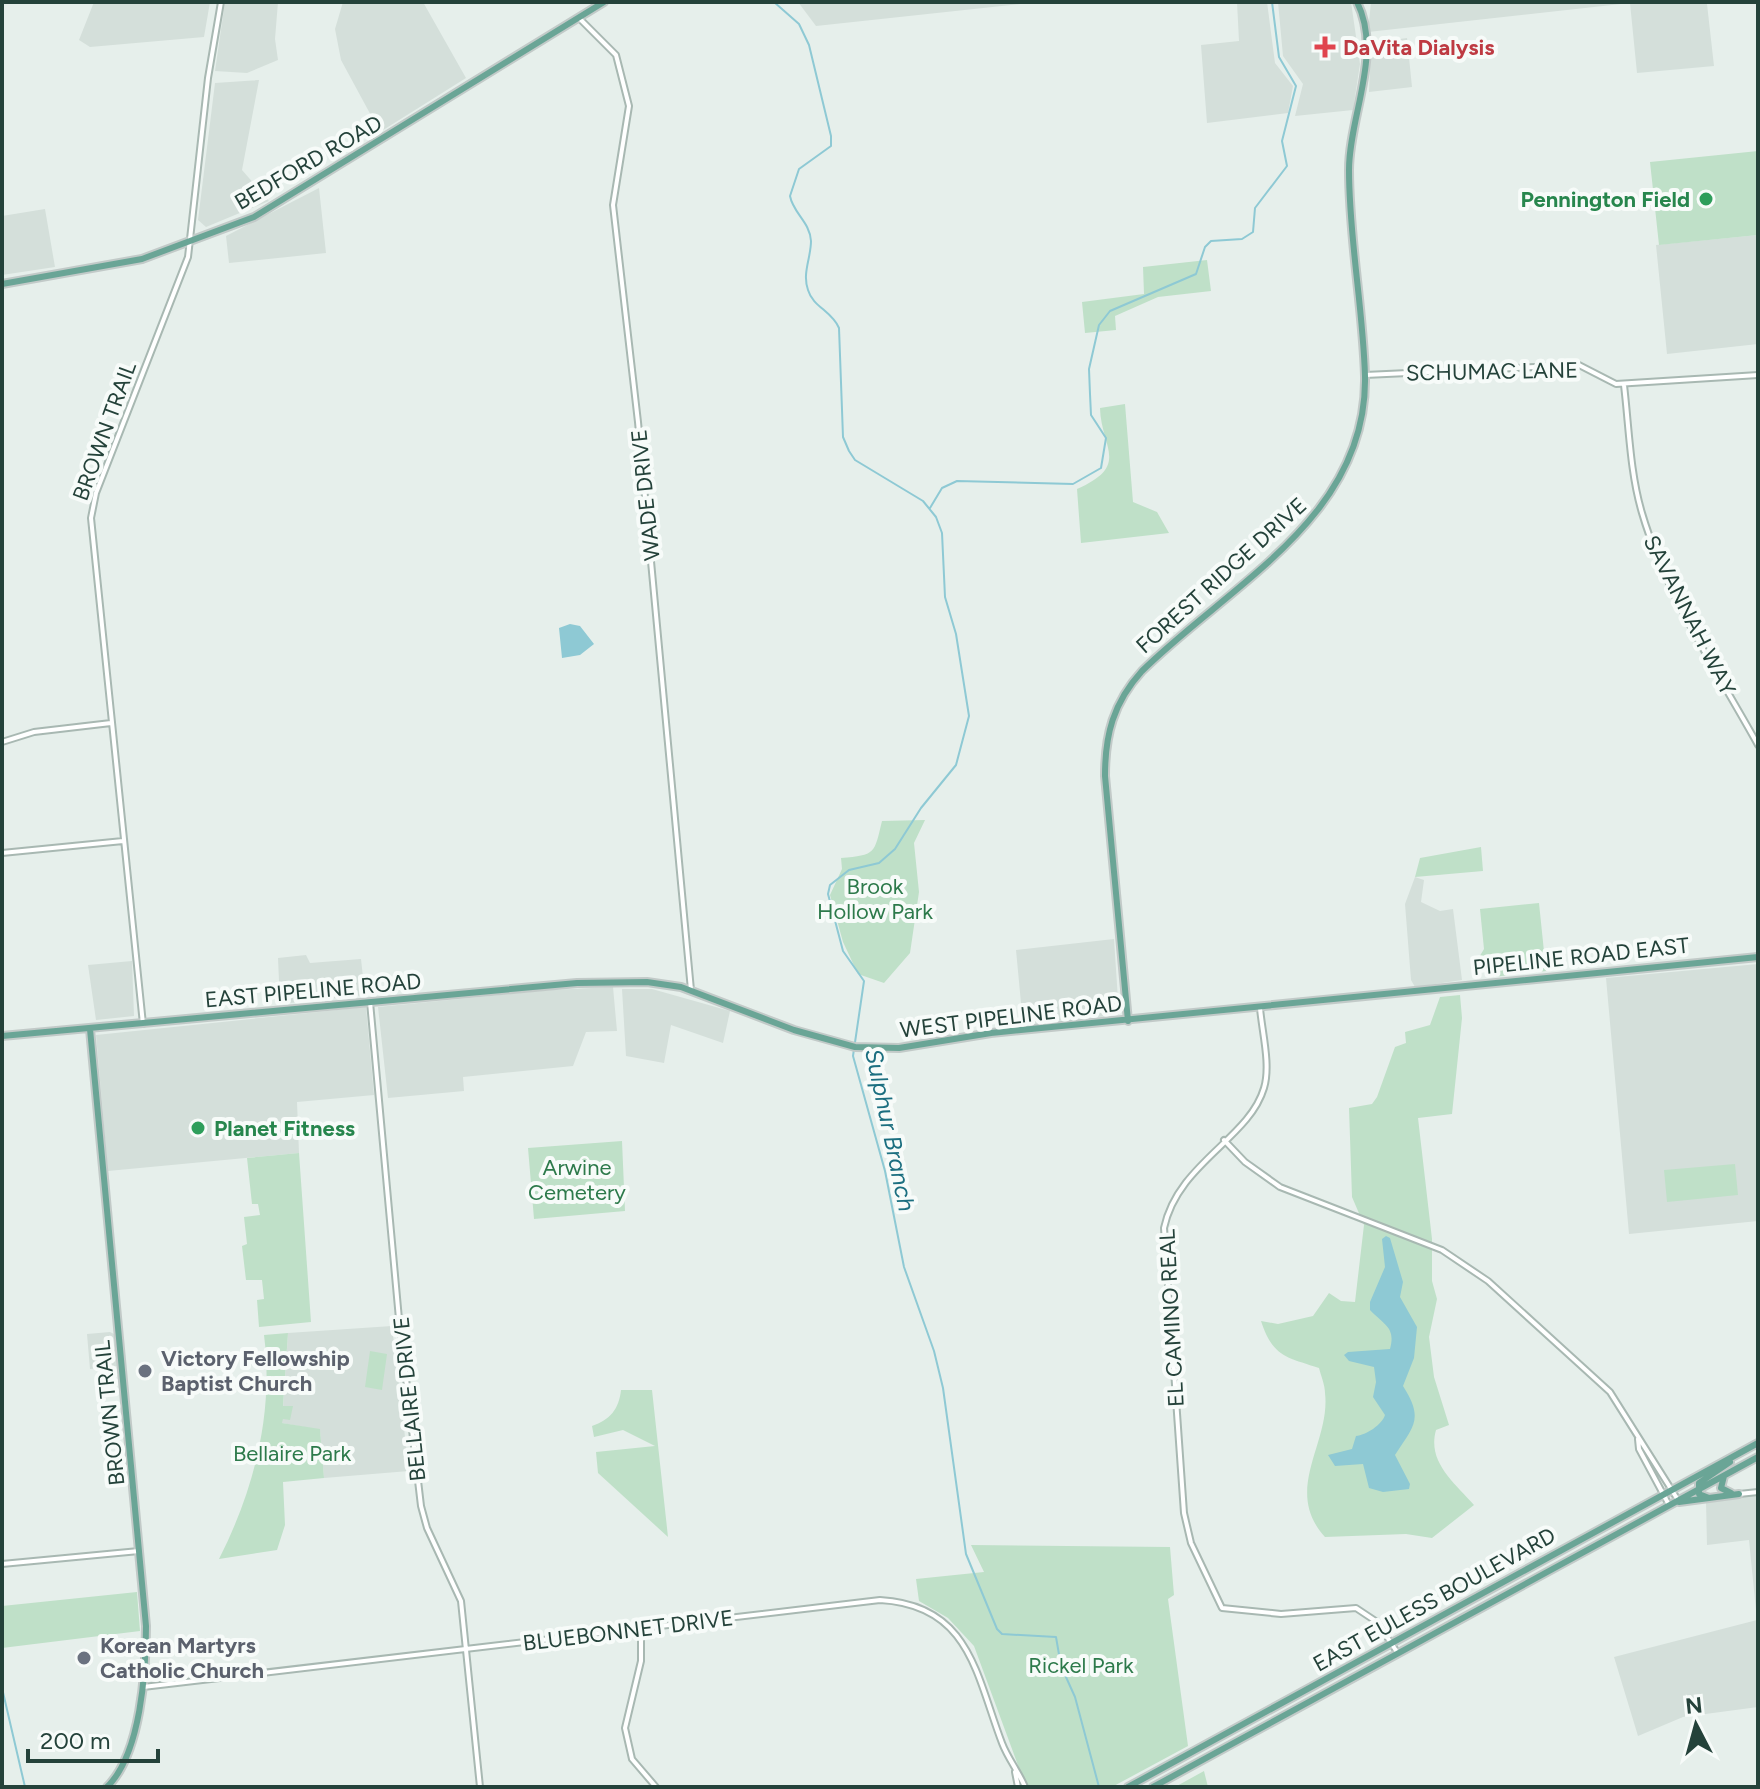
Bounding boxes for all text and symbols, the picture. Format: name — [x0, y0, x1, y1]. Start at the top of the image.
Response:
place label: DaVita Dialysis — [1343, 34, 1495, 61]
marker: DaVita Dialysis — [1314, 36, 1336, 58]
street label: BEDFORD ROAD — [230, 109, 387, 216]
place label: Pennington Field — [1520, 186, 1690, 213]
marker: Pennington Field — [1697, 190, 1715, 208]
street label: SCHUMAC LANE — [1406, 356, 1578, 387]
street label: BROWN TRAIL — [67, 357, 142, 504]
street label: WADE DRIVE — [625, 428, 666, 562]
street label: FOREST RIDGE DRIVE — [1131, 492, 1312, 659]
street label: SAVANNAH WAY — [1638, 531, 1742, 700]
park label: Brook Hollow Park — [817, 873, 933, 925]
street label: PIPELINE ROAD EAST — [1472, 932, 1690, 981]
street label: EAST PIPELINE ROAD — [204, 968, 422, 1013]
street label: WEST PIPELINE ROAD — [899, 989, 1124, 1044]
water label: Sulphur Branch — [859, 1046, 922, 1214]
place label: Planet Fitness — [214, 1115, 355, 1142]
marker: Planet Fitness — [189, 1119, 207, 1137]
park label: Arwine Cemetery — [528, 1154, 626, 1206]
street label: EL CAMINO REAL — [1153, 1228, 1190, 1408]
street label: BELLAIRE DRIVE — [387, 1315, 432, 1483]
street label: BROWN TRAIL — [88, 1338, 131, 1487]
place label: Victory Fellowship Baptist Church — [161, 1345, 350, 1397]
marker: Victory Fellowship Baptist Church — [136, 1362, 154, 1380]
park label: Bellaire Park — [233, 1440, 351, 1467]
street label: EAST EULESS BOULEVARD — [1308, 1521, 1560, 1677]
street label: BLUEBONNET DRIVE — [521, 1604, 735, 1657]
place label: Korean Martyrs Catholic Church — [100, 1632, 264, 1684]
marker: Korean Martyrs Catholic Church — [75, 1649, 93, 1667]
park label: Rickel Park — [1028, 1652, 1134, 1679]
north arrow — [1656, 1685, 1736, 1765]
text: N — [1684, 1691, 1704, 1720]
scale bar — [28, 1713, 158, 1763]
text: 200 m — [40, 1726, 111, 1755]

